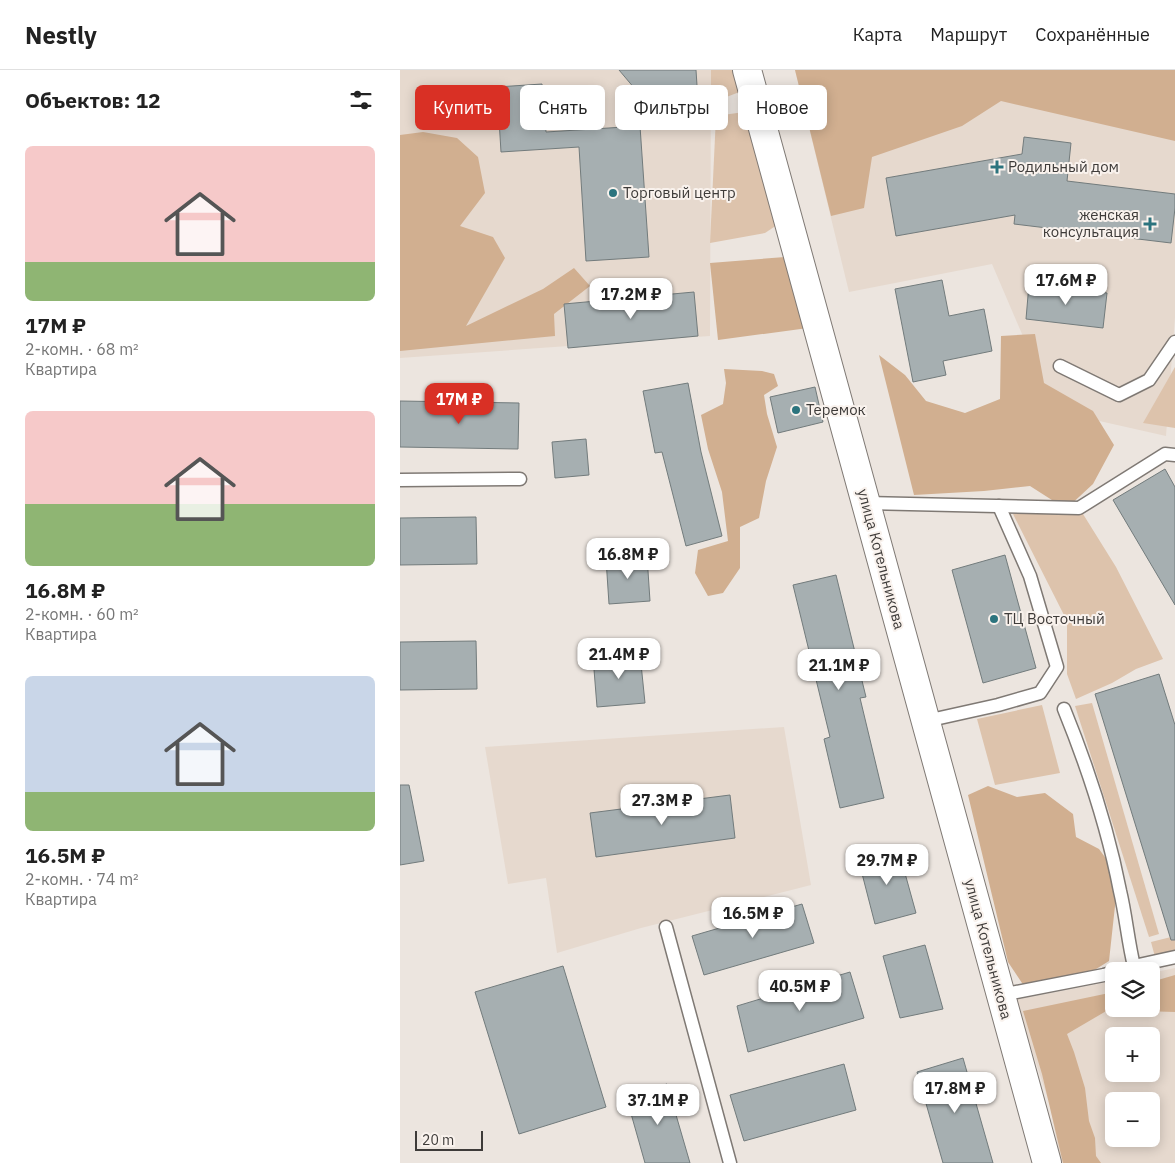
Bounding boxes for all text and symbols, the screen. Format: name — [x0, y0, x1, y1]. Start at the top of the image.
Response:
text: Nestly — [25, 19, 97, 51]
text: Карта — [853, 23, 902, 46]
text: Маршрут — [930, 23, 1007, 46]
text: Сохранённые — [1035, 23, 1150, 46]
chip: Купить — [415, 85, 510, 130]
chip: Снять — [520, 85, 605, 130]
chip: Фильтры — [615, 85, 728, 130]
chip: Новое — [738, 85, 827, 130]
text: Объектов: 12 — [25, 86, 161, 114]
icon: filters — [347, 86, 375, 114]
place label: Родильный дом — [1008, 157, 1119, 176]
marker: Родильный дом — [990, 160, 1004, 174]
icon: home — [155, 179, 245, 269]
place label: Торговый центр — [623, 183, 736, 202]
marker: Торговый центр — [607, 187, 619, 199]
place label: женская консультация — [1043, 205, 1139, 241]
marker: женская консультация — [1143, 217, 1157, 231]
pin: 17.6M ₽ — [1020, 264, 1112, 306]
text: 17.6M ₽ — [1035, 270, 1097, 290]
pin: 17.2M ₽ — [585, 278, 677, 320]
text: 17.2M ₽ — [600, 284, 662, 304]
text: 17M ₽ — [25, 311, 86, 339]
text: 2-комн. · 68 m² — [25, 339, 139, 359]
text: Квартира — [25, 359, 97, 379]
pin: 17M ₽ — [424, 382, 494, 425]
text: 17M ₽ — [436, 389, 482, 409]
place label: Теремок — [806, 400, 866, 419]
marker: Теремок — [790, 404, 802, 416]
icon: home — [155, 444, 245, 534]
street label: улица Котельникова — [854, 487, 909, 631]
pin: 16.8M ₽ — [582, 538, 674, 580]
text: 16.8M ₽ — [597, 544, 659, 564]
text: 16.8M ₽ — [25, 576, 105, 604]
text: 2-комн. · 60 m² — [25, 604, 139, 624]
place label: ТЦ Восточный — [1004, 609, 1105, 628]
marker: ТЦ Восточный — [988, 613, 1000, 625]
text: Квартира — [25, 624, 97, 644]
pin: 21.4M ₽ — [573, 638, 665, 680]
text: 21.4M ₽ — [588, 644, 650, 664]
pin: 21.1M ₽ — [793, 648, 885, 691]
text: 21.1M ₽ — [808, 655, 870, 675]
icon: home — [155, 709, 245, 799]
pin: 27.3M ₽ — [616, 784, 708, 826]
text: 27.3M ₽ — [631, 790, 693, 810]
text: 16.5M ₽ — [25, 841, 105, 869]
pin: 29.7M ₽ — [841, 844, 933, 886]
text: 29.7M ₽ — [856, 850, 918, 870]
text: 2-комн. · 74 m² — [25, 869, 139, 889]
street label: улица Котельникова — [961, 877, 1016, 1021]
text: Квартира — [25, 889, 97, 909]
pin: 16.5M ₽ — [707, 896, 799, 939]
text: 16.5M ₽ — [722, 903, 784, 923]
map controls — [1105, 962, 1160, 1147]
button: layers — [1105, 962, 1160, 1017]
pin: 40.5M ₽ — [754, 970, 846, 1012]
text: 40.5M ₽ — [769, 976, 831, 996]
button: + — [1105, 1027, 1160, 1082]
pin: 17.8M ₽ — [909, 1072, 1001, 1114]
text: 17.8M ₽ — [924, 1078, 986, 1098]
pin: 37.1M ₽ — [612, 1084, 704, 1126]
text: 37.1M ₽ — [627, 1090, 689, 1110]
button: − — [1105, 1092, 1160, 1147]
scale bar — [415, 1128, 482, 1151]
text: 20 m — [422, 1131, 454, 1149]

